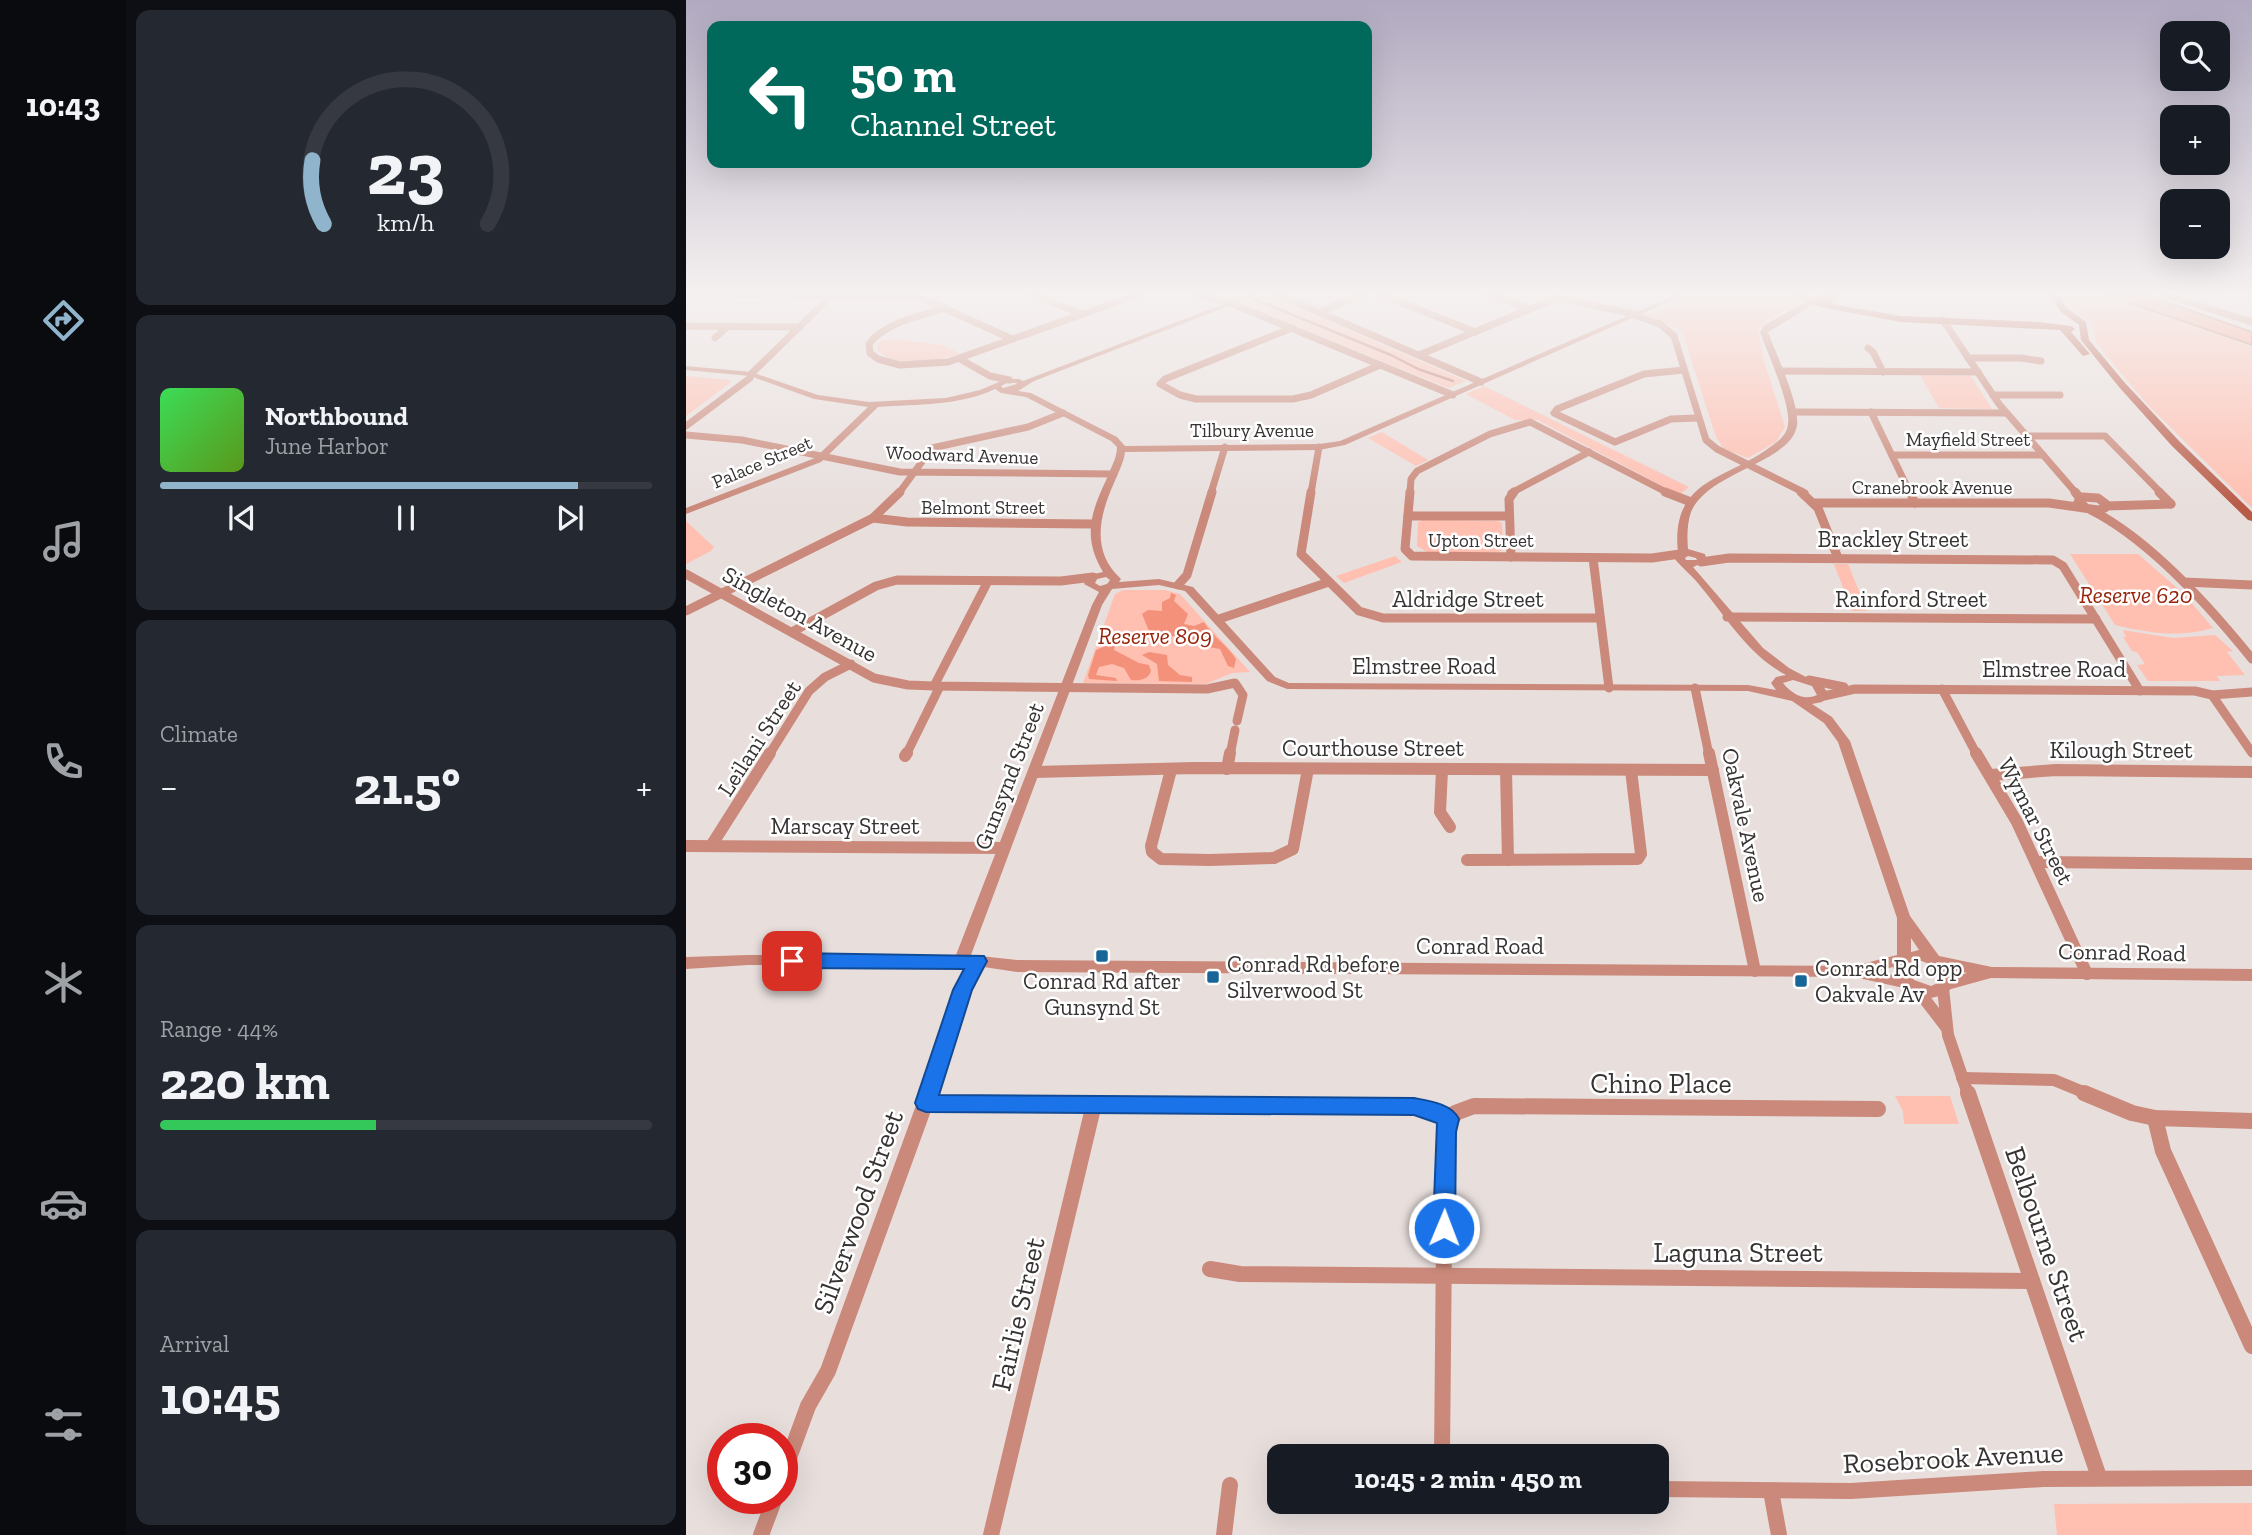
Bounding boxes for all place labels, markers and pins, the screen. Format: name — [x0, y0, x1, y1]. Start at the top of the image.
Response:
pin — [762, 931, 822, 991]
marker: Conrad Rd after Gunsynd St — [1094, 948, 1110, 964]
place label: Conrad Rd before Silverwood St — [1227, 950, 1400, 1004]
place label: Conrad Rd opp Oakvale Av — [1815, 954, 1962, 1008]
place label: Conrad Rd after Gunsynd St — [1023, 967, 1181, 1021]
marker: Conrad Rd before Silverwood St — [1205, 969, 1221, 985]
marker: Conrad Rd opp Oakvale Av — [1793, 973, 1809, 989]

